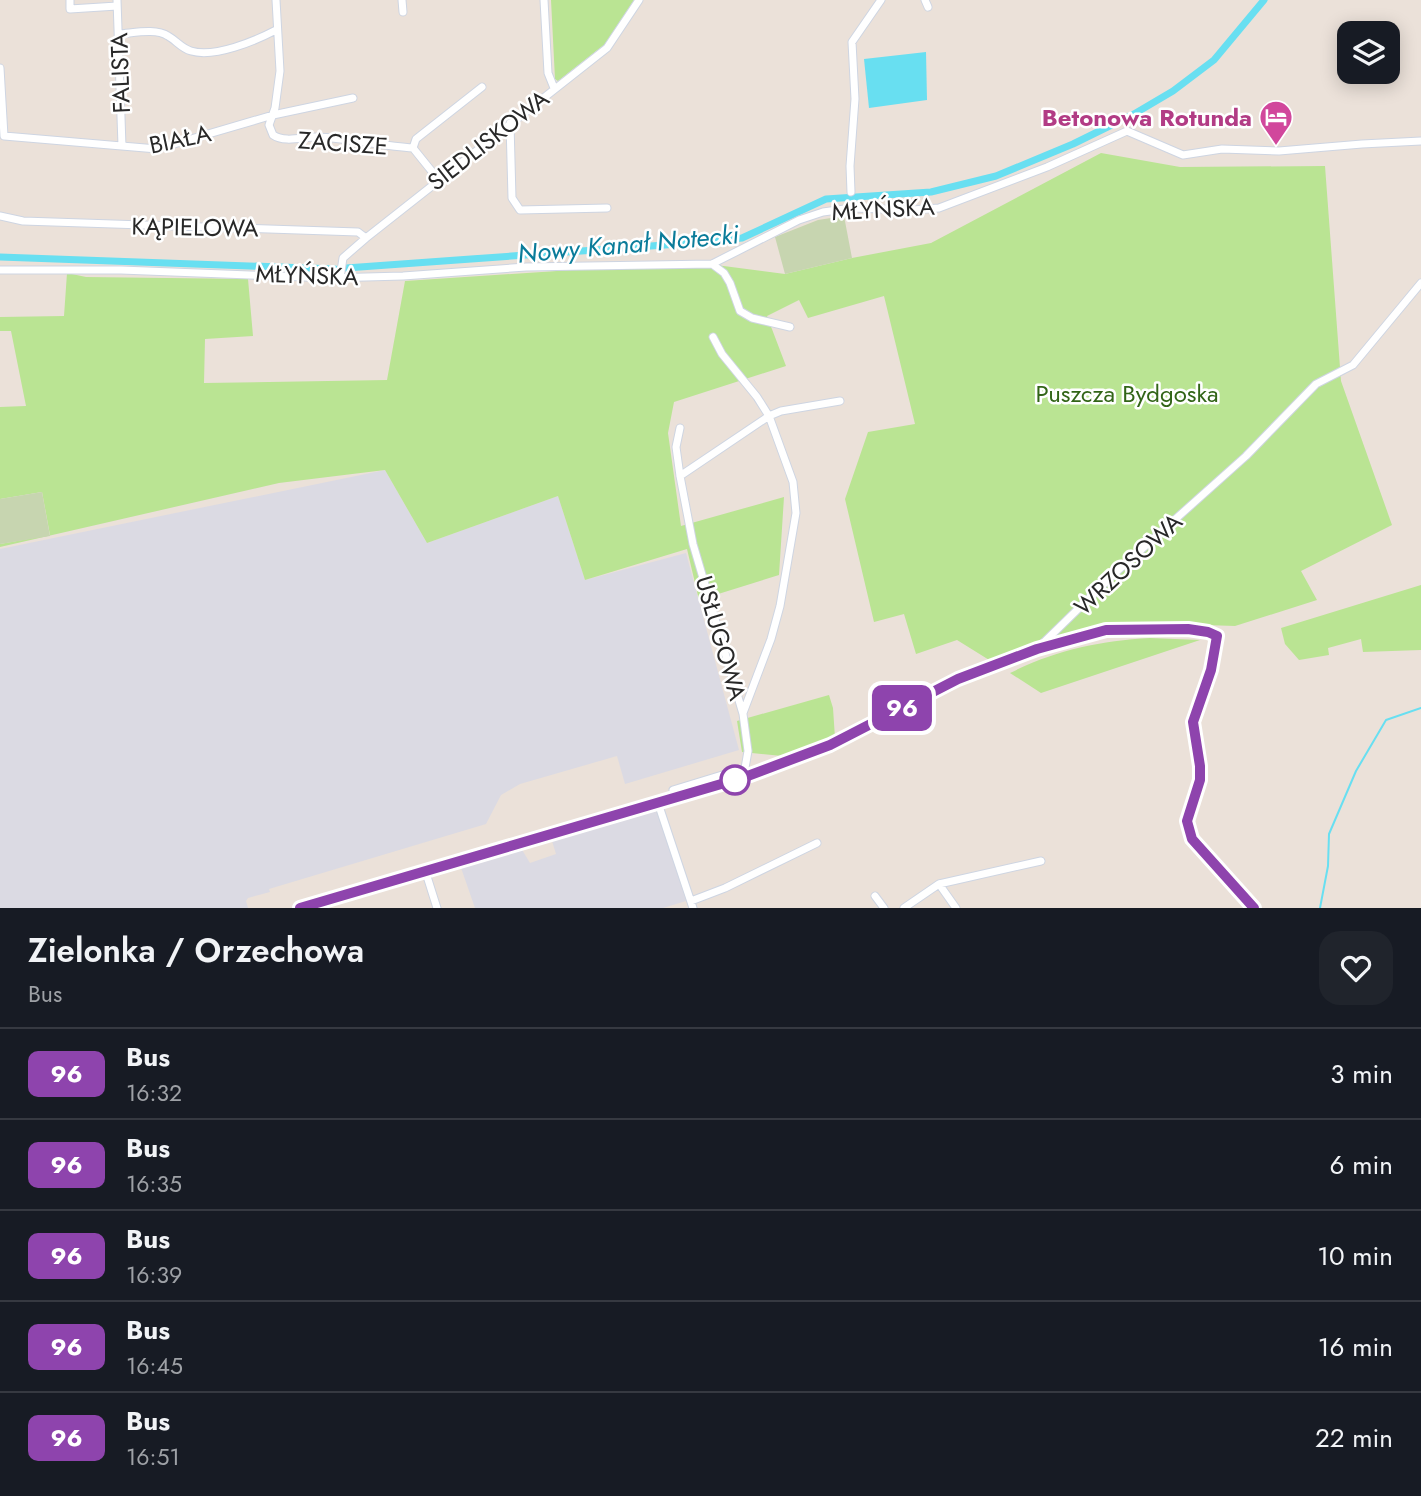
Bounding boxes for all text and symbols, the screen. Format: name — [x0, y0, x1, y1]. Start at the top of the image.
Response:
map controls — [1337, 21, 1400, 84]
button: layers — [1337, 21, 1400, 84]
street label: FALISTA — [101, 32, 139, 114]
street label: SIEDLISKOWA — [420, 81, 556, 199]
hotel icon: Betonowa Rotunda — [1257, 98, 1295, 147]
place label: Betonowa Rotunda — [1042, 100, 1252, 135]
street label: BIAŁA — [146, 115, 214, 163]
street label: ZACISZE — [297, 122, 389, 164]
street label: MŁYŃSKA — [831, 189, 936, 229]
street label: KĄPIELOWA — [131, 208, 259, 246]
water label: Nowy Kanał Notecki — [516, 215, 741, 273]
street label: MŁYŃSKA — [255, 256, 359, 294]
park label: Puszcza Bydgoska — [1035, 376, 1219, 411]
street label: WRZOSOWA — [1066, 505, 1190, 623]
street label: USŁUGOWA — [687, 572, 756, 705]
line badge: 96 — [870, 685, 934, 731]
text: 96 — [886, 690, 918, 725]
unlabelled marker — [720, 765, 750, 795]
text: Zielonka / Orzechowa — [28, 927, 364, 974]
button: heart — [1319, 931, 1393, 1005]
text: Bus — [28, 977, 62, 1011]
text: Bus — [126, 1038, 170, 1076]
text: 3 min — [1330, 1055, 1393, 1093]
text: 96 — [50, 1056, 83, 1091]
text: 16:32 — [126, 1076, 182, 1110]
text: Bus — [126, 1129, 170, 1167]
text: 6 min — [1330, 1146, 1393, 1184]
text: 96 — [50, 1147, 83, 1182]
text: 16:35 — [126, 1167, 182, 1201]
text: Bus — [126, 1220, 170, 1258]
text: 10 min — [1317, 1237, 1393, 1275]
text: 96 — [50, 1238, 83, 1273]
text: 16:39 — [126, 1258, 182, 1292]
text: Bus — [126, 1311, 170, 1349]
text: 16 min — [1318, 1328, 1393, 1366]
text: 96 — [50, 1329, 83, 1364]
text: 16:45 — [126, 1349, 183, 1383]
text: Bus — [126, 1402, 170, 1440]
text: 22 min — [1315, 1419, 1393, 1457]
text: 96 — [50, 1420, 83, 1455]
text: 16:51 — [126, 1440, 180, 1474]

